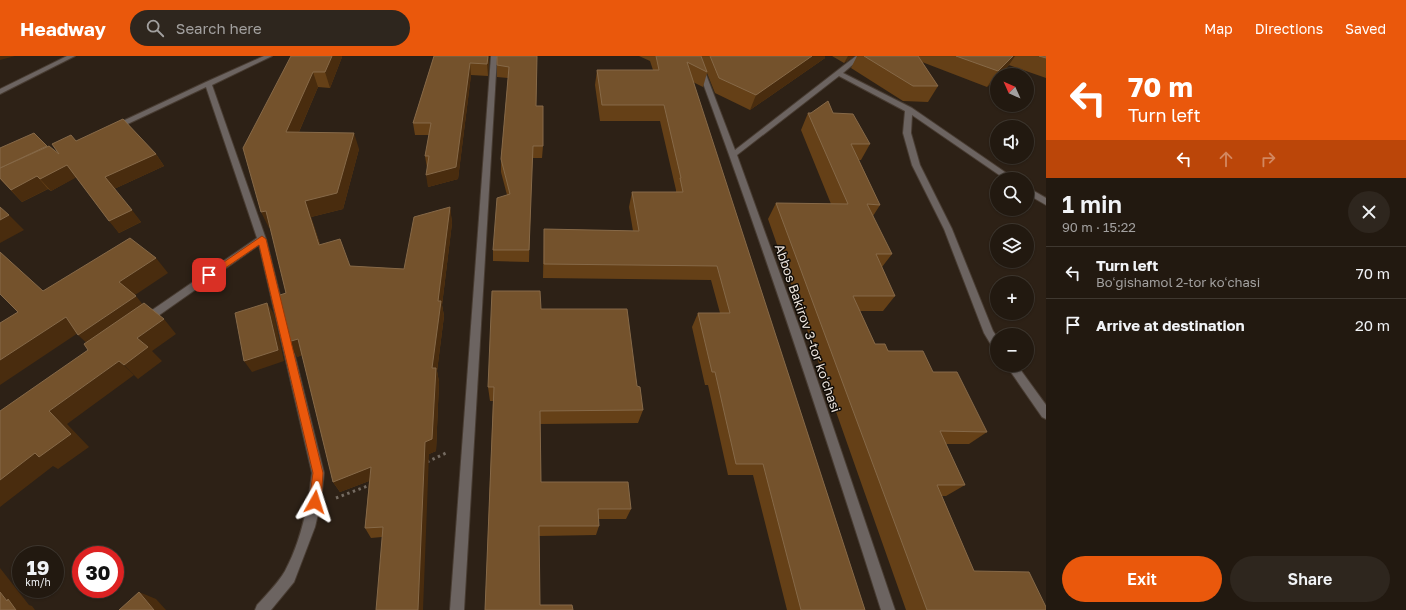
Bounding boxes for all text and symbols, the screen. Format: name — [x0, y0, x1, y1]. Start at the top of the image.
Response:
search box — [130, 10, 410, 46]
text: Headway — [20, 17, 106, 40]
icon: search — [144, 17, 166, 39]
text: Search here — [176, 19, 262, 37]
text: Map — [1204, 20, 1233, 37]
text: Directions — [1255, 20, 1323, 37]
text: Saved — [1345, 20, 1386, 37]
north arrow — [990, 68, 1034, 112]
map controls — [990, 68, 1034, 372]
text: 70 m — [1128, 70, 1193, 103]
icon: left — [1062, 72, 1114, 124]
text: Turn left — [1128, 104, 1201, 126]
button: sound — [990, 120, 1034, 164]
icon: left — [1173, 148, 1195, 170]
icon: ahead — [1215, 148, 1237, 170]
icon: right — [1257, 148, 1279, 170]
button: search — [990, 172, 1034, 216]
text: 1 min — [1062, 189, 1122, 218]
button: close — [1348, 191, 1390, 233]
text: 90 m · 15:22 — [1062, 219, 1136, 235]
button: layers — [990, 224, 1034, 268]
street label: Abbos Bakirov 3-tor koʻchasi — [772, 242, 844, 414]
text: Turn left — [1096, 256, 1158, 274]
pin — [192, 258, 226, 292]
icon: left — [1062, 262, 1084, 284]
icon: arrive — [198, 264, 220, 286]
text: 70 m — [1356, 264, 1390, 282]
text: Boʻgishamol 2-tor koʻchasi — [1096, 274, 1260, 290]
button: + — [990, 276, 1034, 320]
icon: arrive — [1062, 314, 1084, 336]
text: Arrive at destination — [1096, 316, 1245, 334]
text: 20 m — [1355, 316, 1390, 334]
button: − — [990, 328, 1034, 372]
position arrow — [294, 481, 336, 523]
speed limit sign: 30 — [72, 546, 124, 598]
text: 19 — [26, 555, 49, 579]
button: Exit — [1062, 556, 1222, 602]
button: Share — [1230, 556, 1390, 602]
text: km/h — [25, 576, 51, 588]

